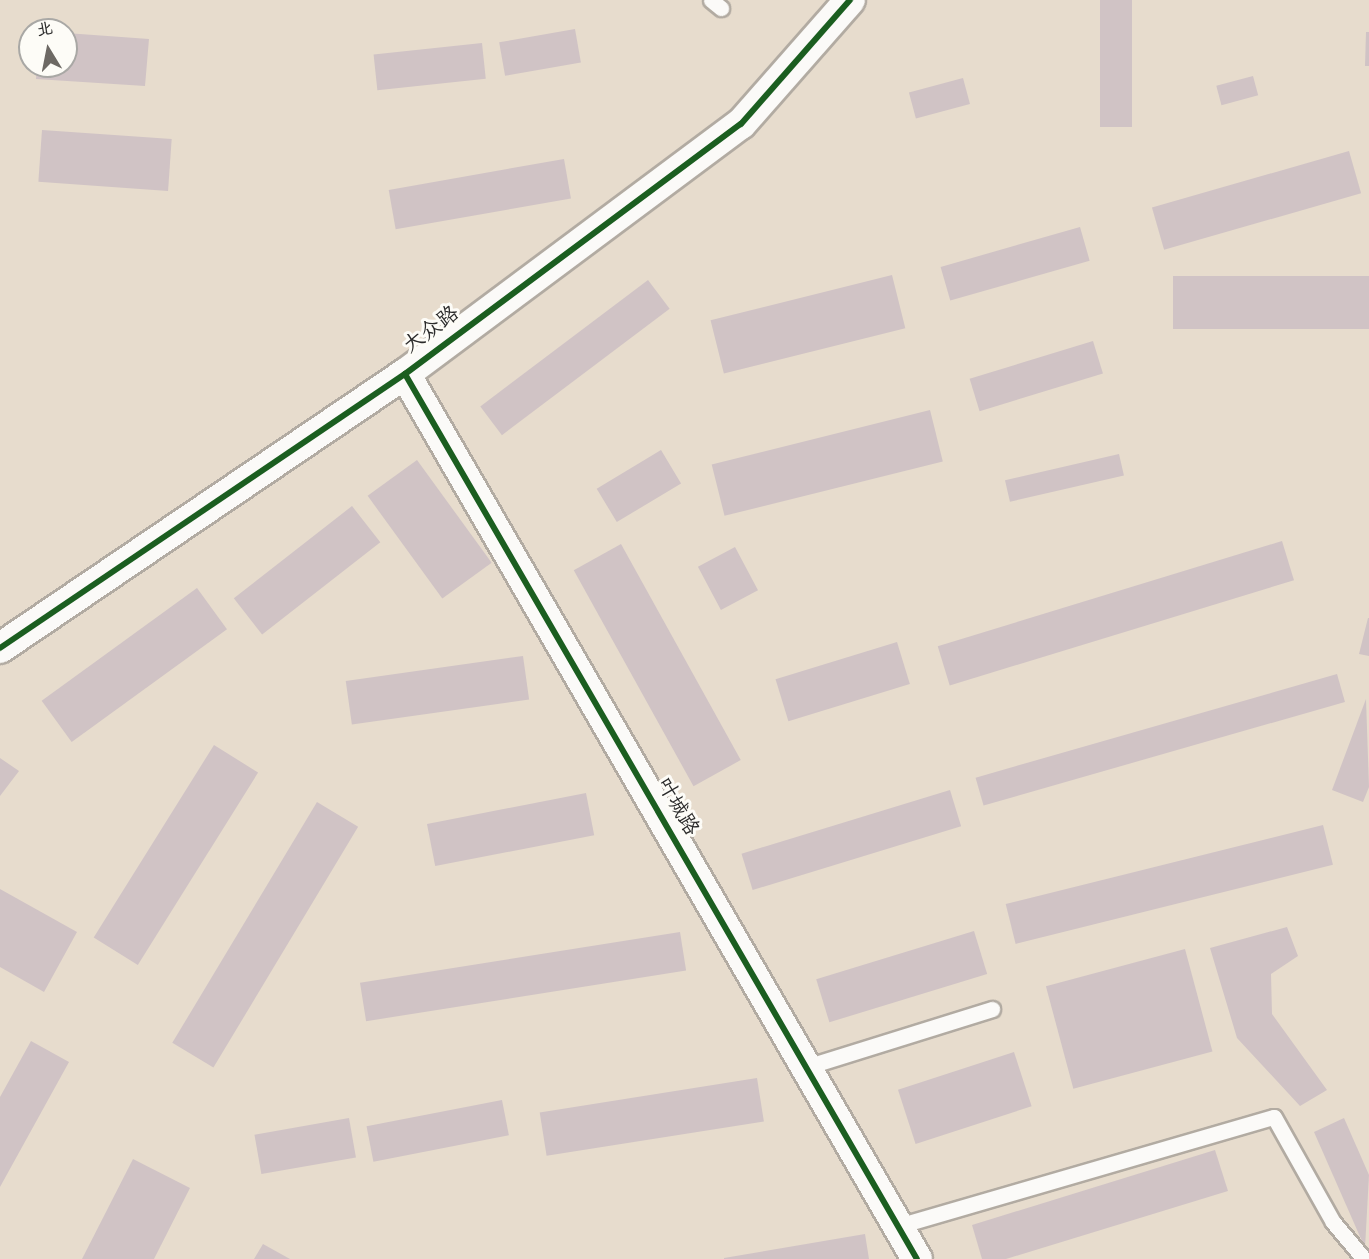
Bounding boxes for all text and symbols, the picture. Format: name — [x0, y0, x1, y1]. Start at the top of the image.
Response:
north arrow — [18, 18, 78, 78]
text: 北 — [36, 21, 55, 42]
street label: 大众路 — [400, 303, 466, 361]
street label: 叶城路 — [648, 774, 702, 842]

